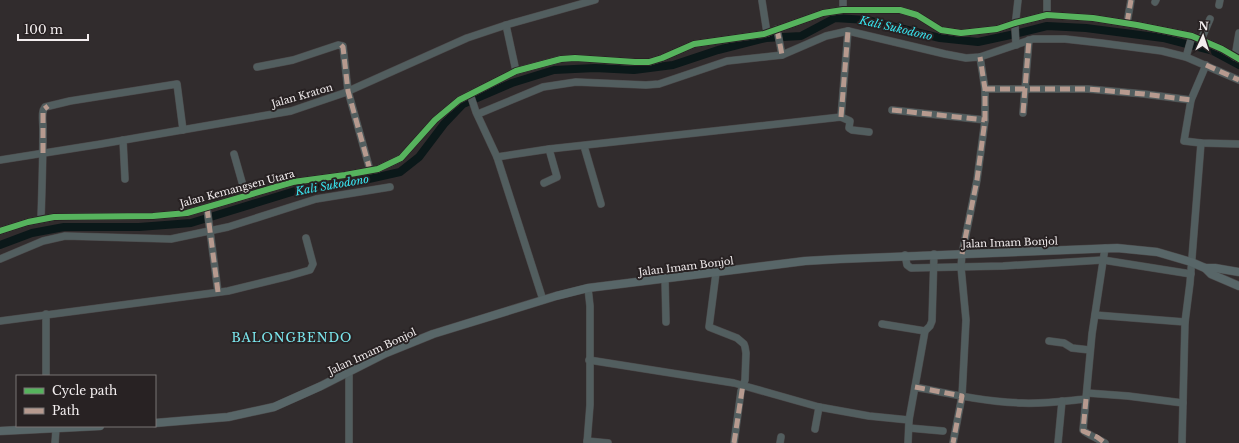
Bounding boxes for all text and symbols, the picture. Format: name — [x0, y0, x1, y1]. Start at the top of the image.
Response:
water label: Kali Sukodono — [857, 13, 934, 43]
scale bar — [18, 16, 88, 42]
north arrow — [1183, 16, 1223, 56]
text: N — [1198, 19, 1210, 33]
text: 100 m — [24, 22, 63, 37]
street label: Jalan Kraton — [268, 81, 334, 111]
street label: Jalan Kemangsen Utara — [176, 167, 296, 211]
water label: Kali Sukodono — [293, 172, 370, 199]
street label: Jalan Imam Bonjol — [960, 234, 1058, 251]
street label: Jalan Imam Bonjol — [636, 254, 734, 279]
street label: Jalan Imam Bonjol — [324, 325, 418, 378]
district label: BALONGBENDO — [232, 330, 352, 345]
legend — [16, 375, 156, 427]
text: Cycle path — [52, 383, 117, 398]
text: Path — [52, 403, 80, 418]

